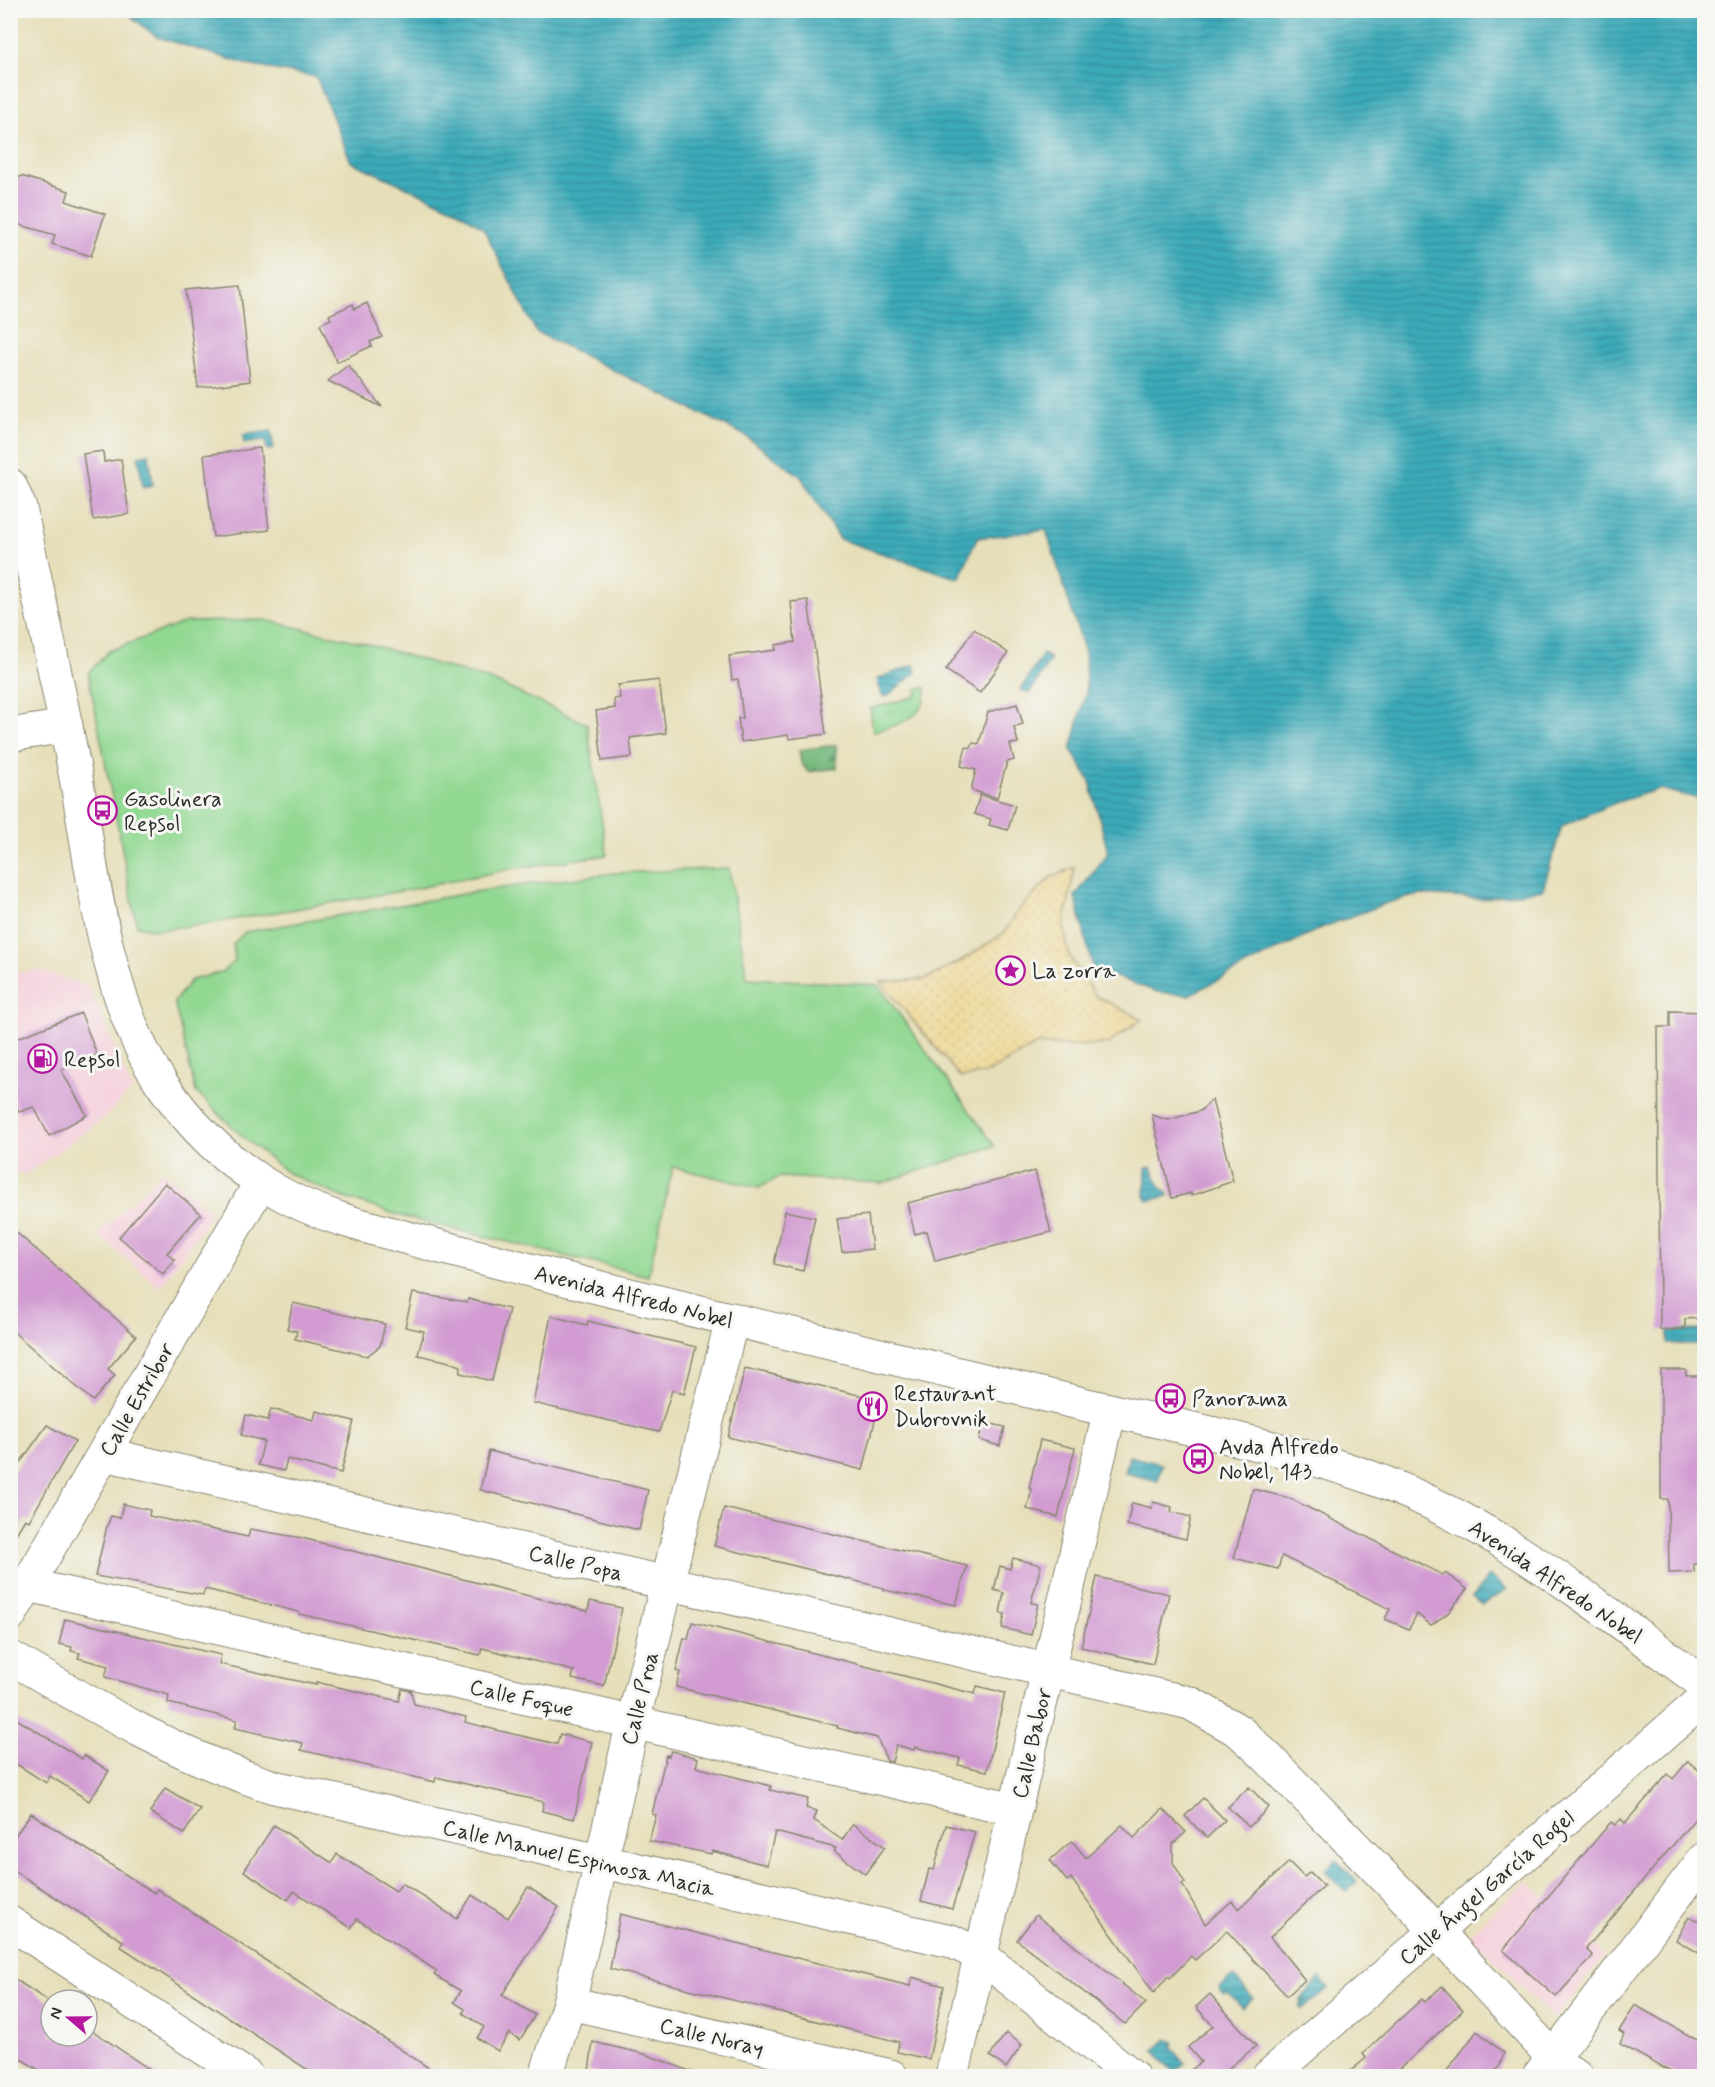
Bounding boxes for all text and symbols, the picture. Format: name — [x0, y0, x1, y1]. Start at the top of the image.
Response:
place label: Gasolinera Repsol — [124, 786, 222, 839]
bus stop icon: Gasolinera Repsol — [87, 795, 119, 827]
place icon: La zorra — [995, 954, 1027, 986]
place label: La zorra — [1032, 958, 1117, 986]
fuel station icon: Repsol — [27, 1043, 59, 1075]
place label: Repsol — [64, 1047, 120, 1075]
street label: Avenida Alfredo Nobel — [531, 1260, 736, 1336]
street label: Calle Estribor — [94, 1337, 182, 1462]
place label: Restaurant Dubrovnik — [894, 1381, 996, 1434]
bus stop icon: Panorama — [1155, 1382, 1187, 1414]
place label: Panorama — [1192, 1386, 1288, 1414]
restaurant icon: Restaurant Dubrovnik — [857, 1390, 889, 1422]
place label: Avda Alfredo Nobel, 143 — [1219, 1434, 1339, 1487]
bus stop icon: Avda Alfredo Nobel, 143 — [1182, 1443, 1214, 1475]
street label: Avenida Alfredo Nobel — [1463, 1514, 1647, 1651]
street label: Calle Popa — [526, 1540, 625, 1588]
street label: Calle Proa — [616, 1649, 666, 1748]
street label: Calle Foque — [467, 1673, 576, 1724]
street label: Calle Babor — [1007, 1685, 1059, 1802]
street label: Calle Ángel García Rogel — [1393, 1804, 1583, 1975]
street label: Calle Manuel Espinosa Macia — [440, 1814, 718, 1904]
north arrow — [39, 1988, 99, 2048]
text: N — [45, 2005, 68, 2022]
street label: Calle Noray — [657, 2012, 766, 2064]

